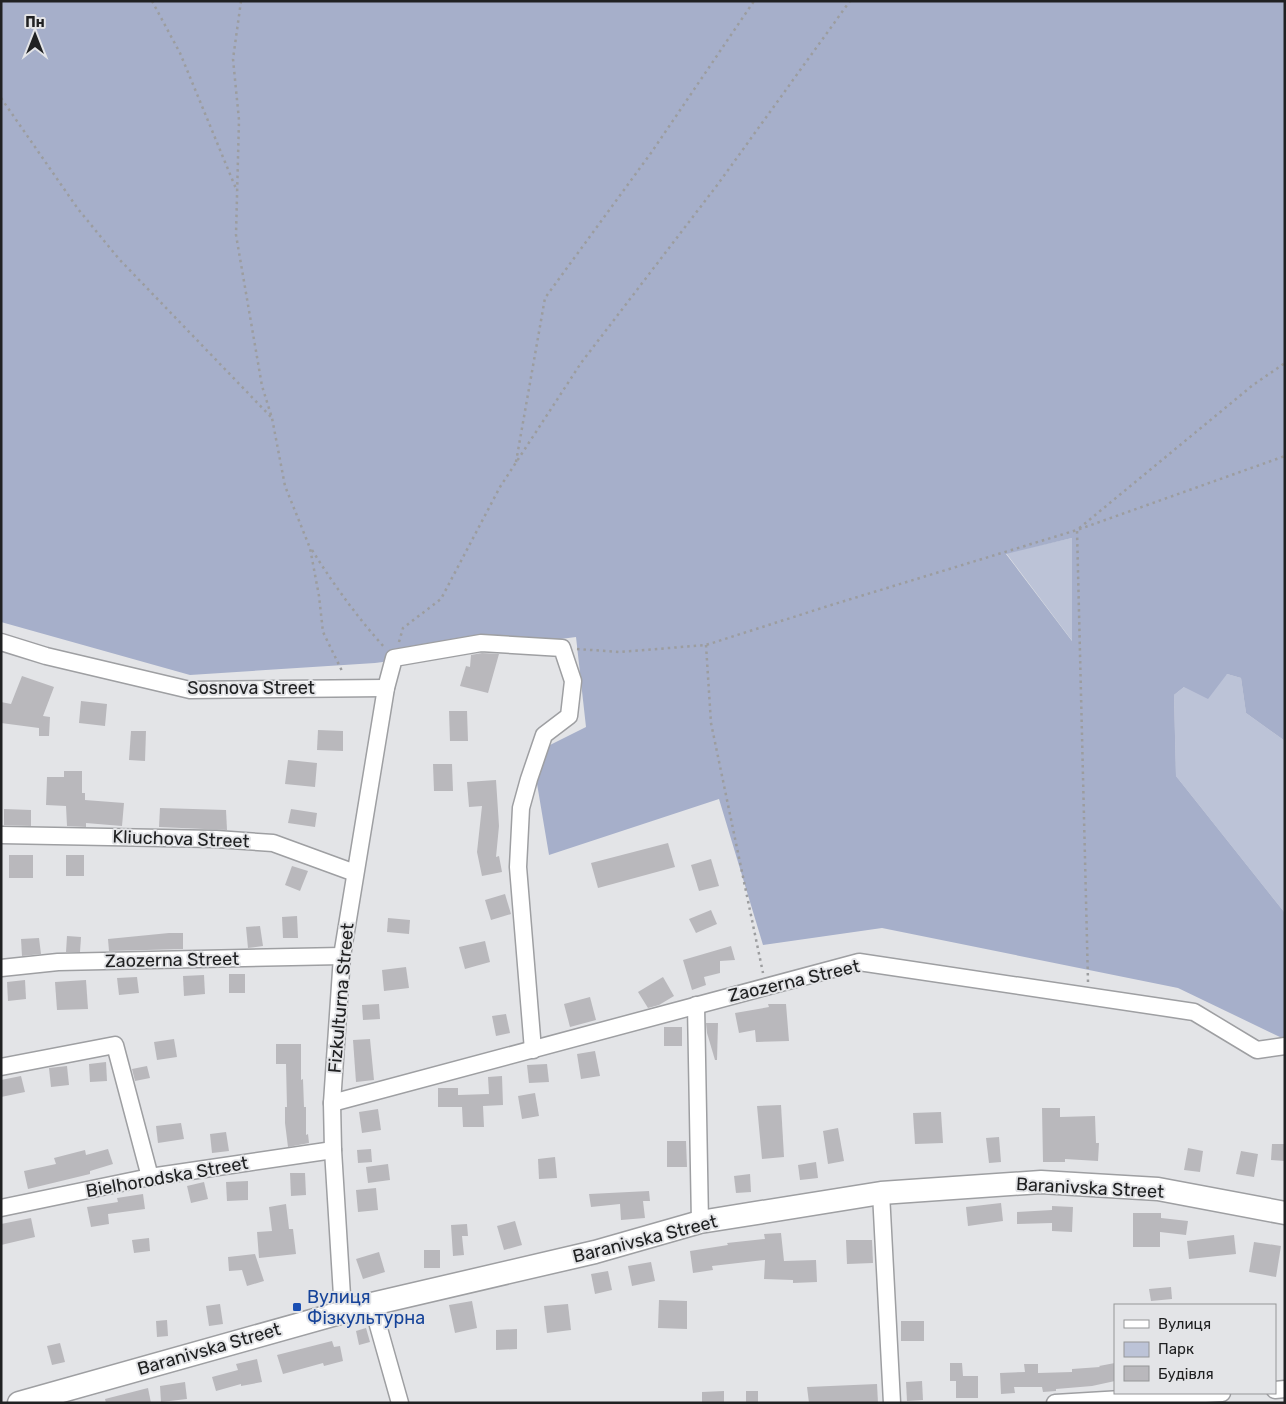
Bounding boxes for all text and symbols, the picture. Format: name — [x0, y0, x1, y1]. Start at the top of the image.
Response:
north arrow — [10, 10, 60, 60]
text: Пн — [25, 14, 45, 31]
street label: Sosnova Street — [187, 677, 315, 699]
street label: Kliuchova Street — [112, 826, 250, 852]
street label: Fizkulturna Street — [323, 922, 359, 1074]
street label: Zaozerna Street — [105, 948, 239, 972]
street label: Zaozerna Street — [726, 955, 862, 1007]
street label: Bielhorodska Street — [84, 1152, 250, 1202]
street label: Baranivska Street — [1015, 1173, 1165, 1203]
street label: Baranivska Street — [570, 1210, 720, 1268]
place label: Вулиця Фізкультурна — [307, 1286, 425, 1329]
marker: Вулиця Фізкультурна — [291, 1301, 303, 1313]
legend — [1114, 1304, 1276, 1394]
text: Вулиця — [1158, 1315, 1211, 1333]
street label: Baranivska Street — [135, 1318, 283, 1380]
text: Парк — [1158, 1340, 1194, 1358]
text: Будівля — [1158, 1365, 1214, 1383]

